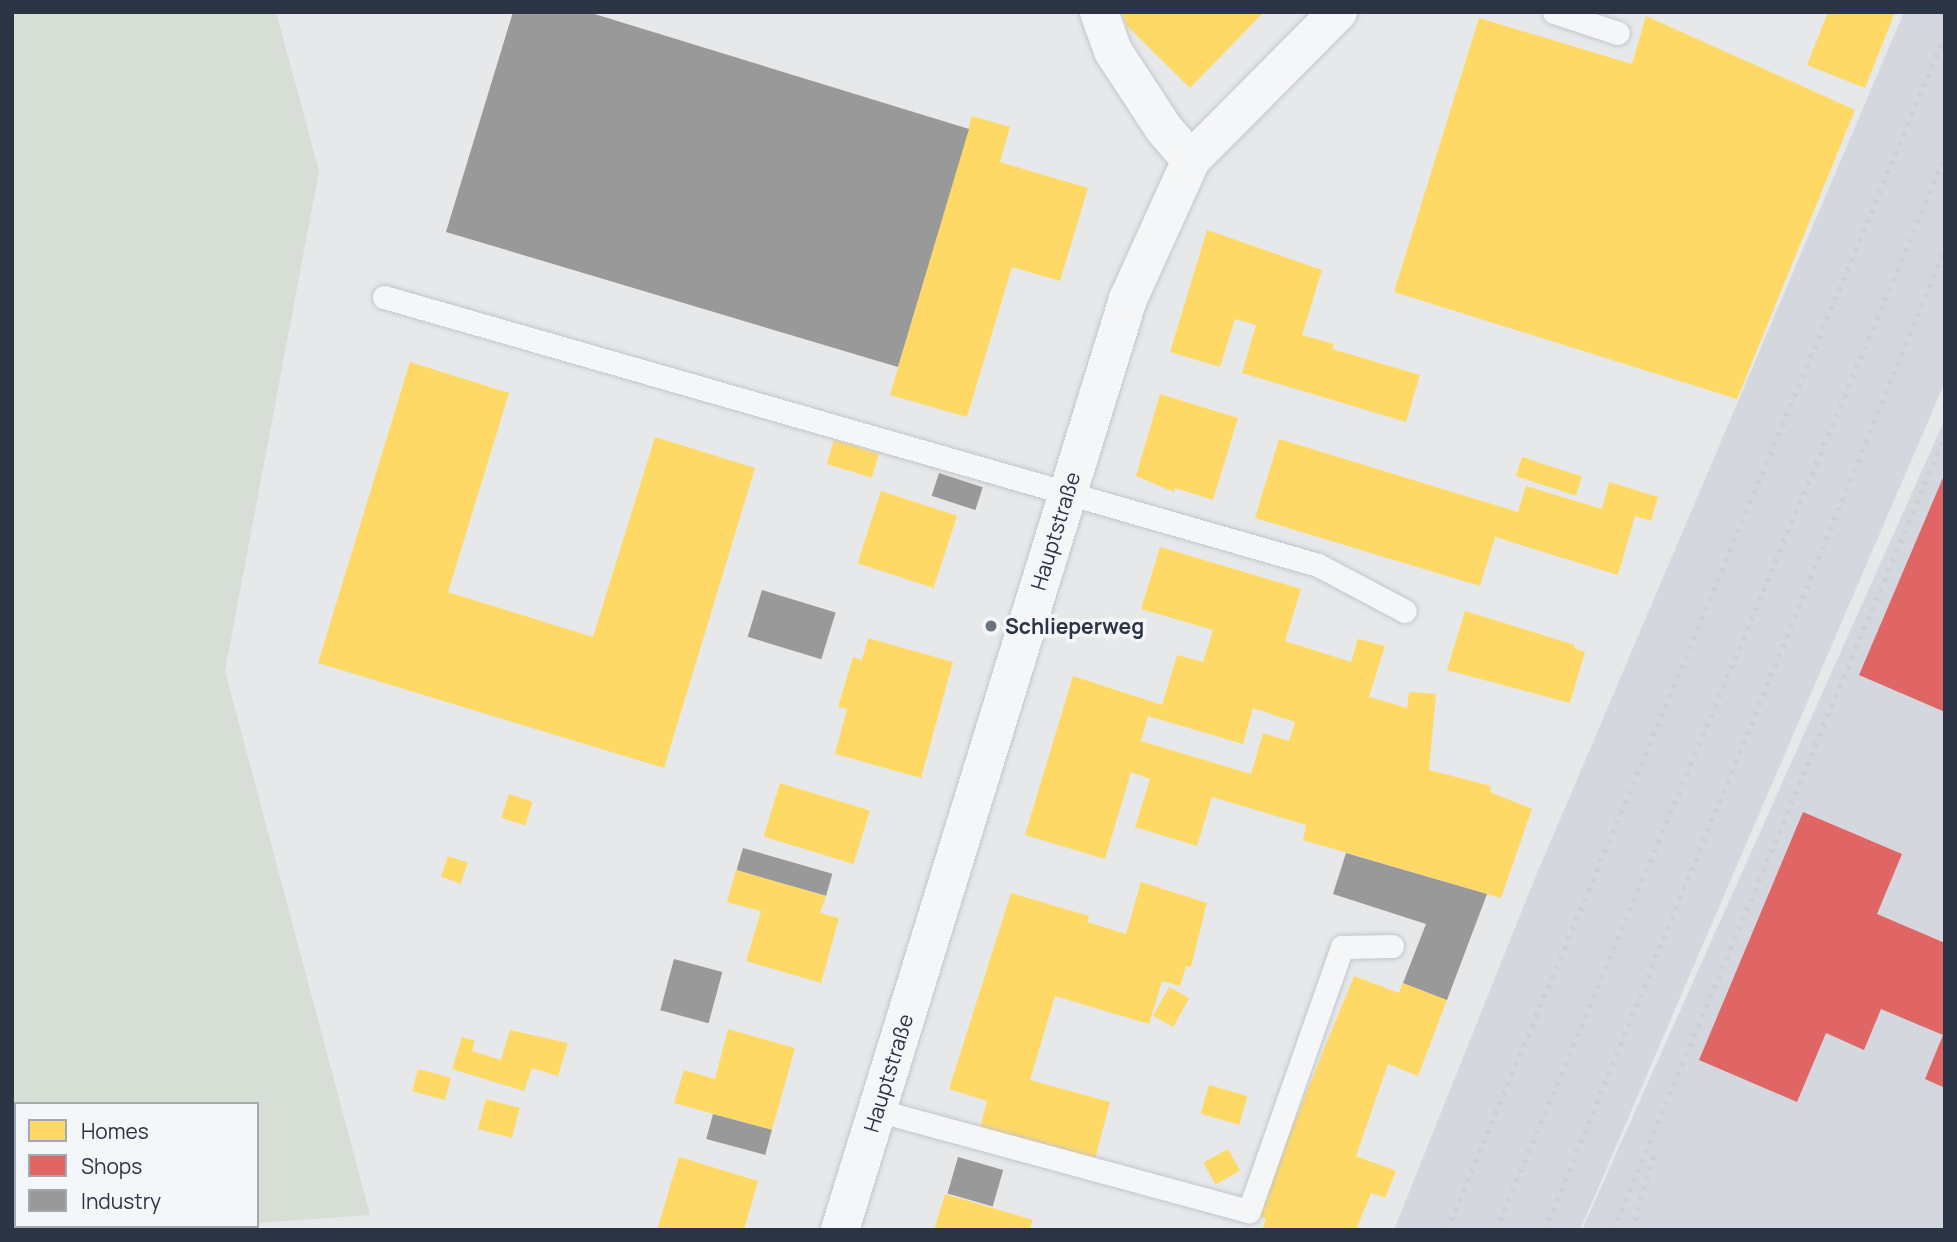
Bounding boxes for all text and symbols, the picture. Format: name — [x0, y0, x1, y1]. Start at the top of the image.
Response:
street label: Hauptstraße — [1025, 469, 1085, 593]
place label: Schlieperweg — [1005, 613, 1144, 639]
marker: Schlieperweg — [983, 618, 999, 634]
street label: Hauptstraße — [858, 1011, 918, 1135]
legend — [14, 1102, 259, 1228]
text: Homes — [81, 1117, 149, 1145]
text: Shops — [81, 1152, 142, 1180]
text: Industry — [81, 1187, 161, 1215]

